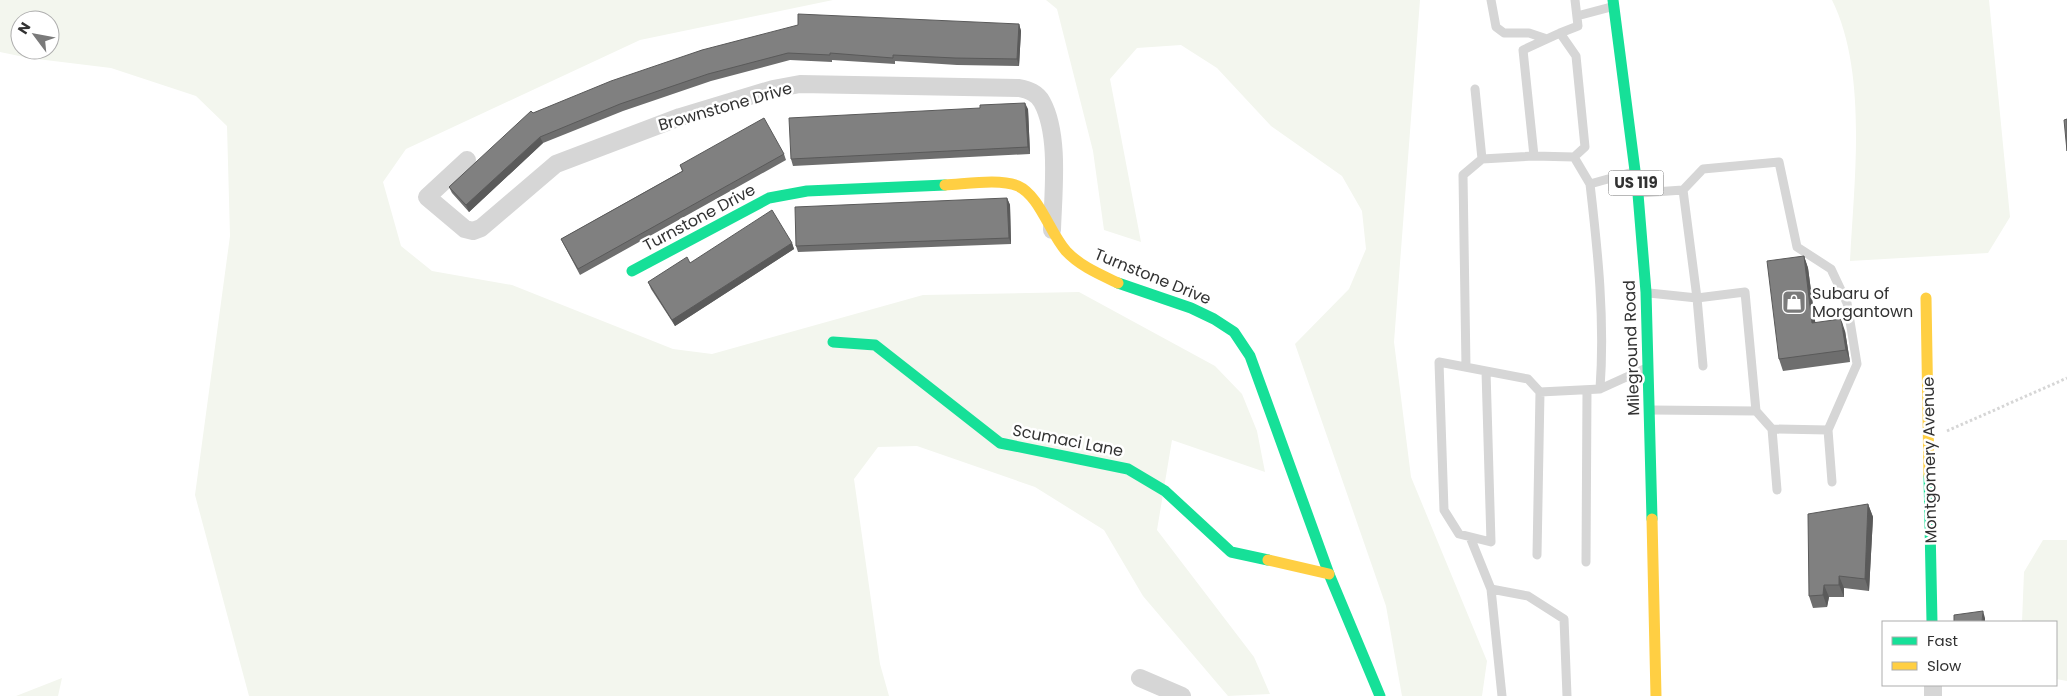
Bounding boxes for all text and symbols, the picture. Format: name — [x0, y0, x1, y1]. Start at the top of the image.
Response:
north arrow — [10, 10, 60, 60]
text: N — [13, 18, 35, 38]
street label: Brownstone Drive — [655, 76, 795, 137]
road number: US 119 — [1608, 170, 1664, 196]
street label: Turnstone Drive — [639, 178, 759, 257]
street label: Turnstone Drive — [1091, 243, 1215, 310]
street label: Mileground Road — [1618, 280, 1645, 416]
place label: Subaru of Morgantown — [1812, 282, 1913, 323]
shop icon: Subaru of Morgantown — [1781, 289, 1807, 315]
street label: Montgomery Avenue — [1917, 376, 1942, 544]
street label: Scumaci Lane — [1011, 418, 1125, 463]
legend — [1882, 621, 2057, 686]
text: Fast — [1927, 630, 1958, 651]
text: Slow — [1927, 655, 1962, 676]

